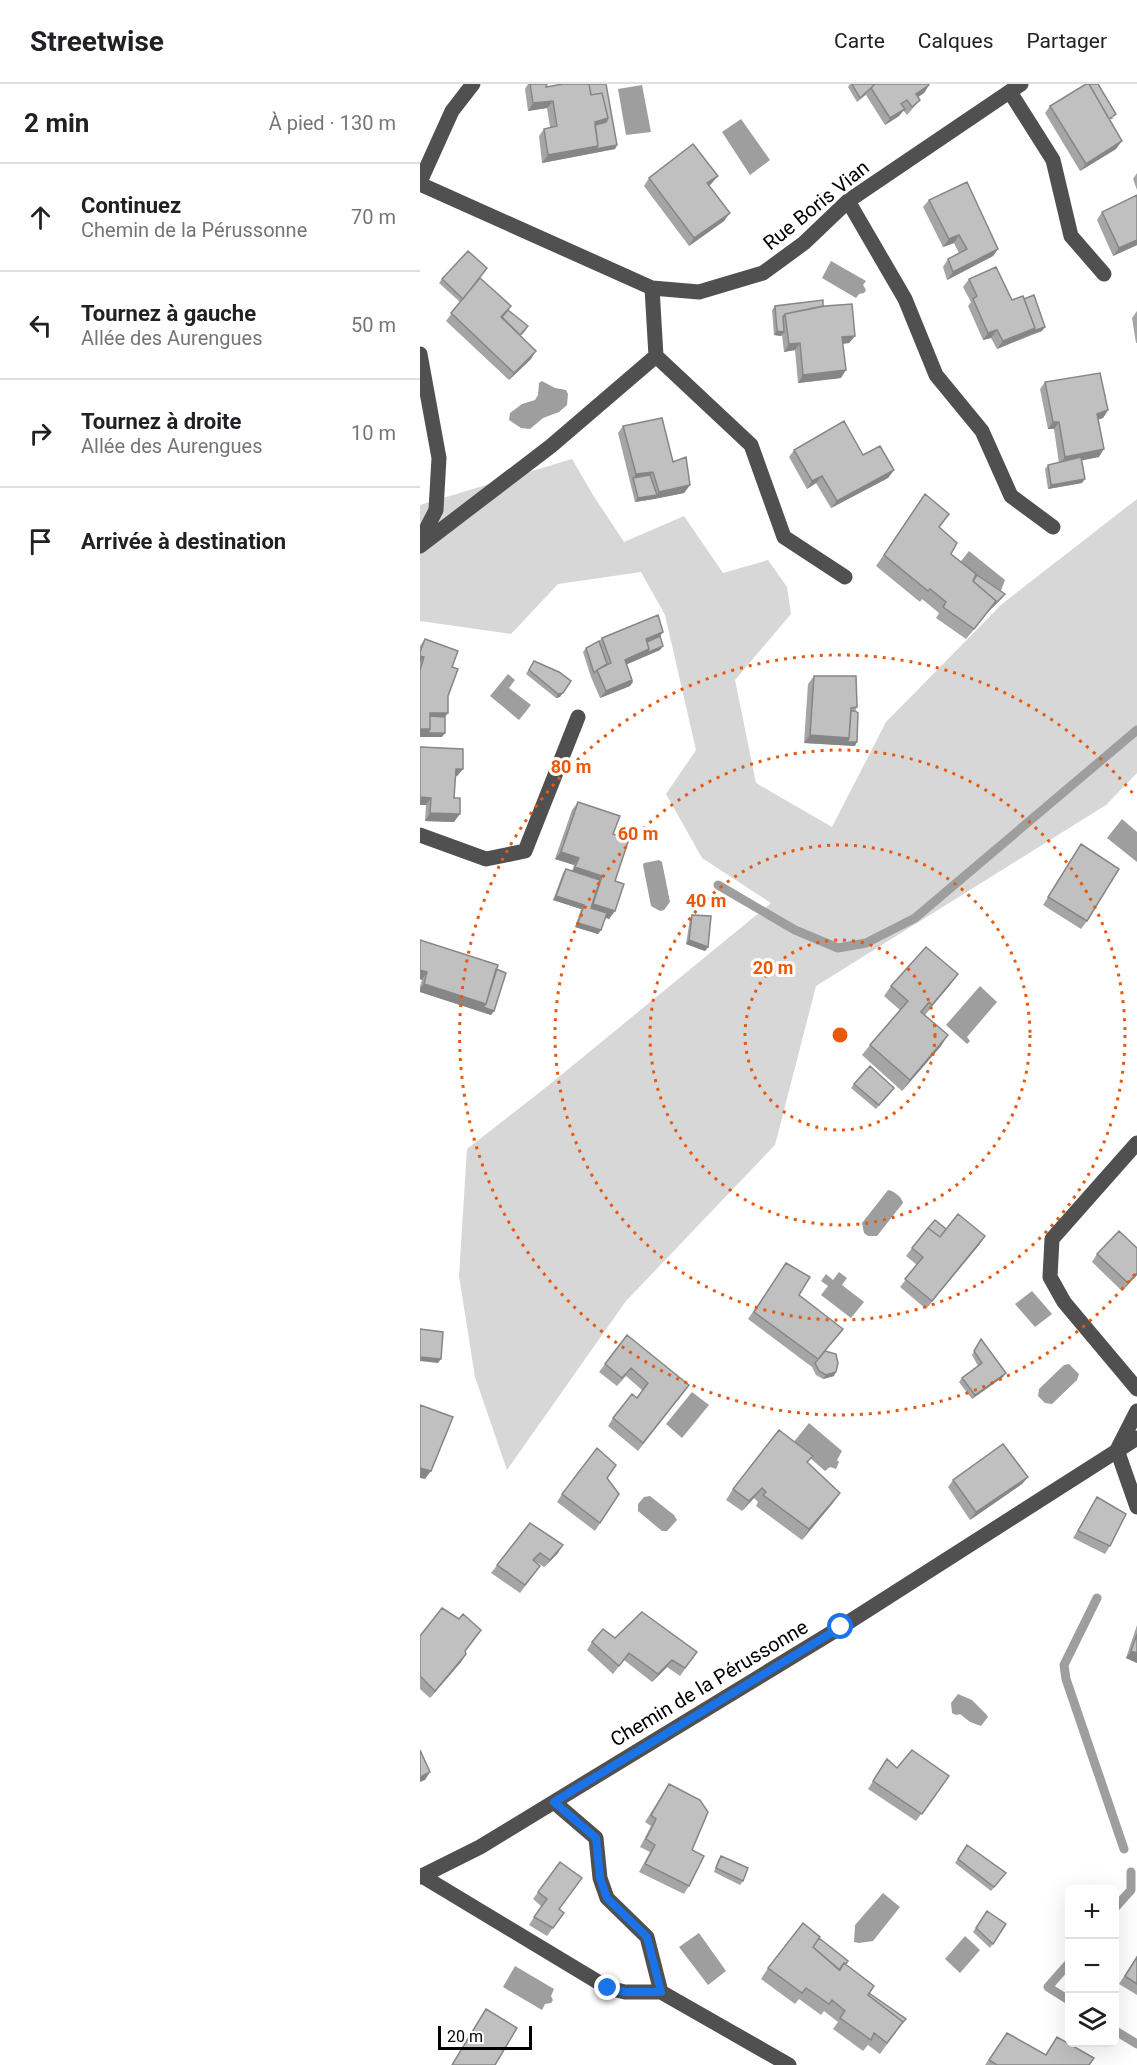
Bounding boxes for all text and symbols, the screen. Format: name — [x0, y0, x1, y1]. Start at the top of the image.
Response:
text: Streetwise — [30, 25, 164, 58]
text: Carte — [834, 29, 885, 53]
text: Calques — [918, 29, 993, 53]
text: Partager — [1026, 29, 1107, 53]
text: 2 min — [24, 108, 89, 138]
text: À pied · 130 m — [269, 111, 396, 135]
street label: Rue Boris Vian — [758, 155, 874, 255]
text: Continuez — [81, 193, 181, 218]
icon: ahead — [24, 201, 57, 234]
text: 70 m — [351, 205, 396, 229]
text: Chemin de la Pérussonne — [81, 218, 307, 242]
text: Tournez à gauche — [81, 301, 256, 326]
icon: left — [24, 309, 57, 342]
text: 50 m — [351, 313, 396, 337]
text: Allée des Aurengues — [81, 326, 263, 350]
text: Tournez à droite — [81, 409, 241, 434]
icon: right — [24, 417, 57, 450]
text: 10 m — [351, 421, 396, 445]
text: Allée des Aurengues — [81, 434, 263, 458]
icon: arrive — [24, 525, 57, 558]
text: Arrivée à destination — [81, 529, 286, 554]
text: 80 m — [551, 756, 591, 777]
text: 60 m — [618, 823, 658, 844]
text: 40 m — [686, 890, 726, 911]
text: 20 m — [753, 957, 793, 978]
centre of rings — [830, 1025, 850, 1045]
route start — [827, 1613, 853, 1639]
street label: Chemin de la Pérussonne — [606, 1614, 812, 1752]
map controls — [1065, 1885, 1119, 2047]
button: + — [1065, 1885, 1119, 1939]
button: − — [1065, 1939, 1119, 1993]
route end — [594, 1974, 620, 2000]
button: layers — [1065, 1993, 1119, 2047]
scale bar — [438, 2023, 532, 2050]
text: 20 m — [447, 2027, 483, 2046]

